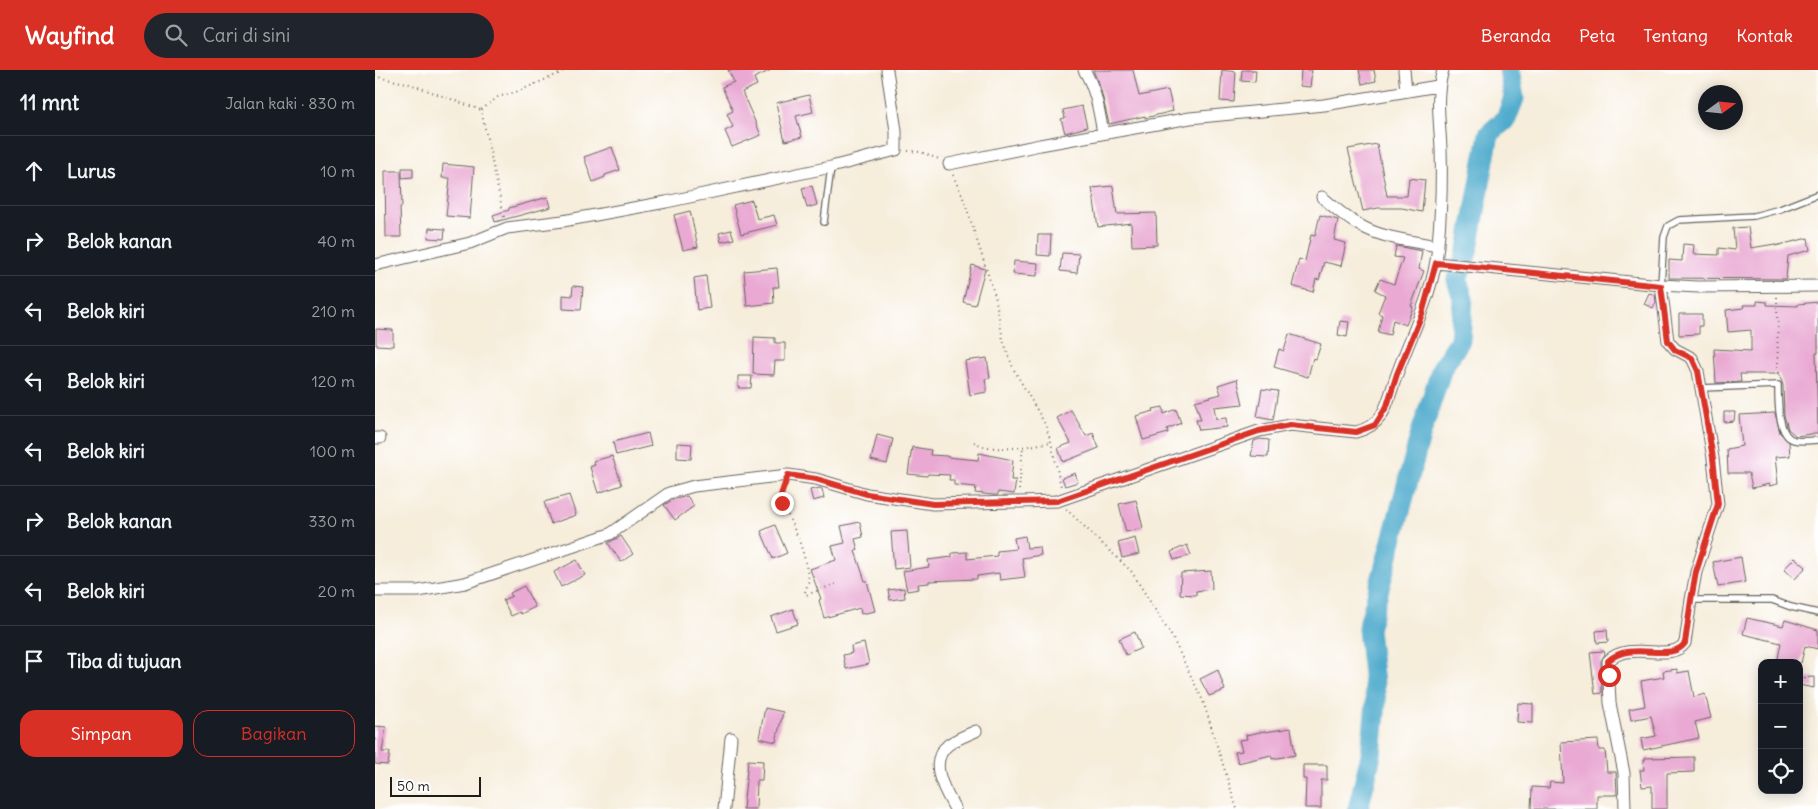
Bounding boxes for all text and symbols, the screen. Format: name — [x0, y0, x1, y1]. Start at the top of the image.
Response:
search box — [144, 13, 494, 58]
text: Wayfind — [25, 20, 114, 50]
icon: search — [162, 21, 190, 49]
text: Cari di sini — [202, 23, 290, 47]
text: Beranda — [1481, 24, 1551, 47]
text: Peta — [1579, 24, 1615, 47]
text: Tentang — [1643, 24, 1708, 47]
text: Kontak — [1736, 24, 1793, 47]
north arrow — [1698, 85, 1743, 130]
text: 11 mnt — [20, 89, 79, 116]
text: Jalan kaki · 830 m — [225, 93, 355, 113]
icon: ahead — [20, 157, 48, 185]
text: Lurus — [67, 159, 116, 183]
text: 10 m — [320, 161, 355, 181]
icon: right — [20, 227, 48, 255]
text: Belok kanan — [67, 229, 172, 253]
text: 40 m — [317, 231, 355, 251]
icon: left — [20, 297, 48, 325]
text: Belok kiri — [67, 299, 145, 323]
text: 210 m — [312, 301, 355, 321]
icon: left — [20, 367, 48, 395]
text: Belok kiri — [67, 369, 145, 393]
text: 120 m — [312, 371, 355, 391]
icon: left — [20, 437, 48, 465]
text: Belok kiri — [67, 439, 145, 463]
text: 100 m — [310, 441, 355, 461]
route end — [771, 492, 794, 515]
icon: right — [20, 507, 48, 535]
text: Belok kanan — [67, 509, 172, 533]
text: 330 m — [308, 511, 355, 531]
icon: left — [20, 577, 48, 605]
text: Belok kiri — [67, 579, 145, 603]
text: 20 m — [318, 581, 355, 601]
icon: arrive — [20, 647, 48, 675]
text: Tiba di tujuan — [67, 649, 182, 673]
map controls — [1758, 659, 1803, 794]
button: + — [1758, 659, 1803, 704]
route start — [1598, 664, 1621, 687]
button: − — [1758, 704, 1803, 749]
button: Simpan — [20, 710, 183, 757]
button: Bagikan — [193, 710, 355, 757]
button: locate — [1758, 749, 1803, 794]
scale bar — [390, 774, 481, 797]
text: 50 m — [397, 777, 430, 795]

